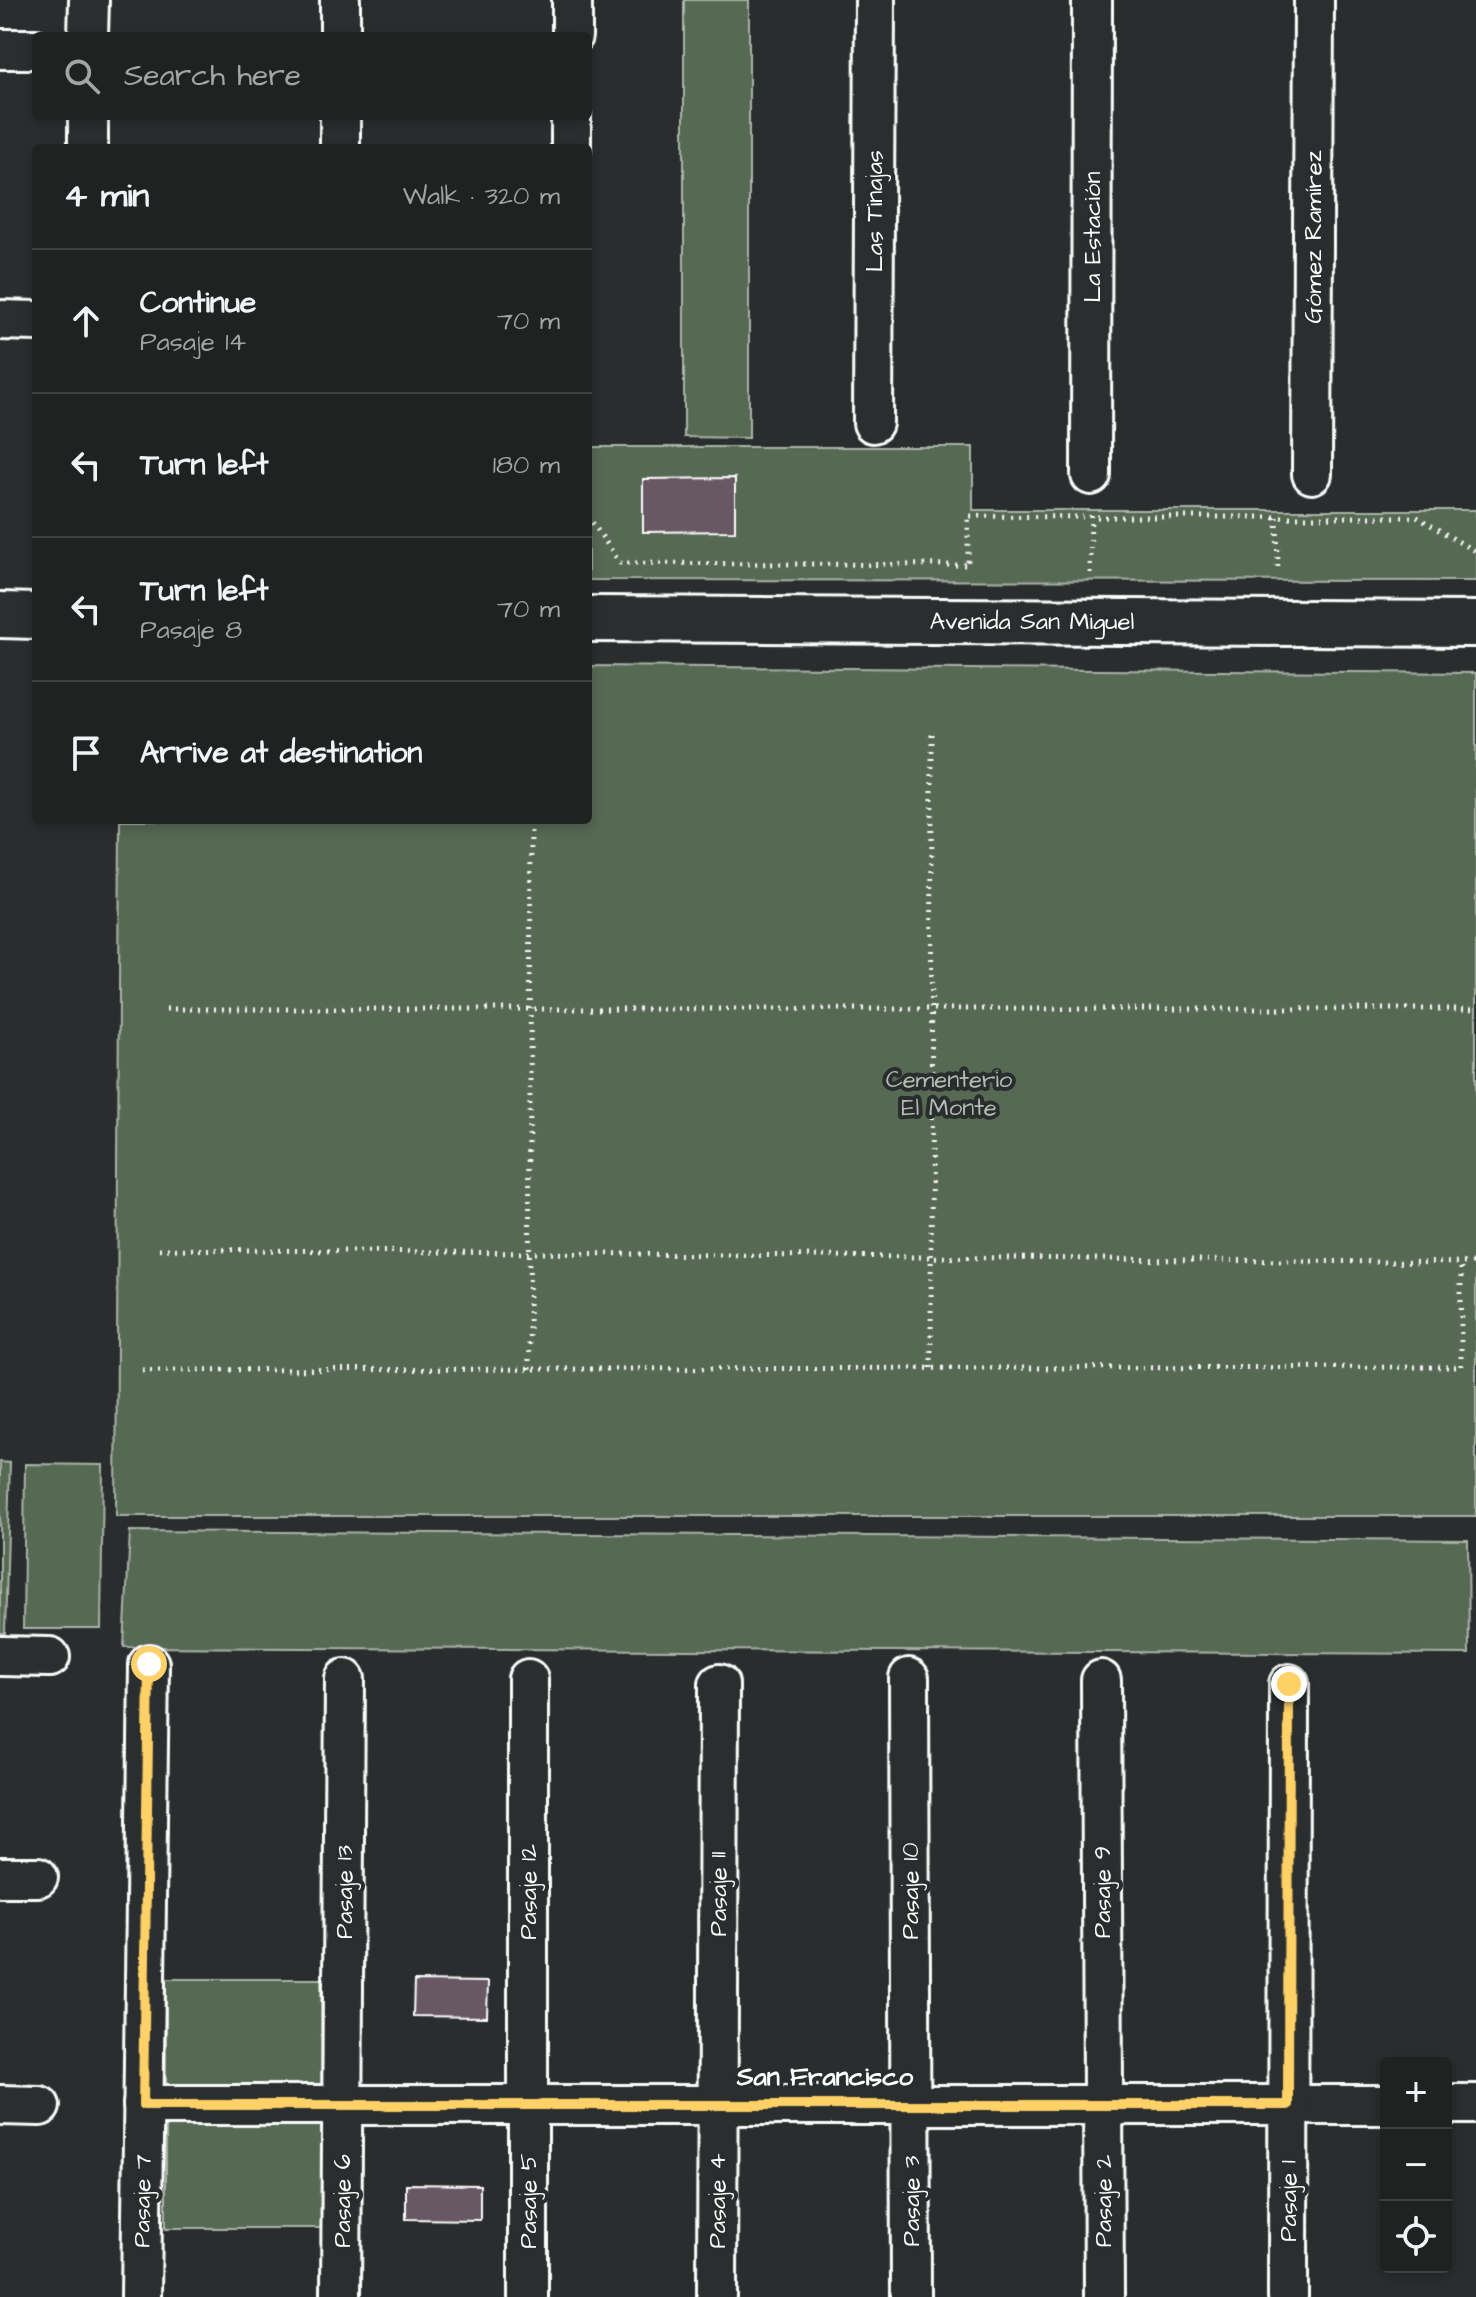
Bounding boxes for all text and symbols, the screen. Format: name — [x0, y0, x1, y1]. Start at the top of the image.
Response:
search box — [32, 32, 592, 120]
icon: search — [60, 54, 104, 98]
text: Search here — [124, 55, 301, 97]
street label: Las Tinajas — [858, 150, 892, 272]
street label: Gómez Ramírez — [1297, 150, 1331, 324]
text: 4 min — [64, 172, 149, 220]
street label: La Estación — [1076, 172, 1110, 302]
text: Walk · 320 m — [403, 178, 560, 214]
text: Continue — [140, 282, 256, 324]
icon: ahead — [64, 299, 108, 343]
text: 70 m — [497, 303, 560, 339]
text: Pasaje 14 — [140, 324, 246, 360]
icon: left — [64, 443, 108, 487]
text: Turn left — [140, 444, 268, 486]
text: 180 m — [493, 447, 560, 483]
text: Turn left — [140, 570, 268, 612]
icon: left — [64, 587, 108, 631]
text: 70 m — [497, 591, 560, 627]
street label: Avenida San Miguel — [930, 605, 1134, 640]
text: Pasaje 8 — [140, 612, 242, 648]
icon: arrive — [64, 731, 108, 775]
text: Arrive at destination — [140, 732, 422, 774]
park label: Cementerio El Monte — [886, 1063, 1013, 1125]
route start — [131, 1646, 167, 1682]
route end — [1271, 1666, 1307, 1702]
street label: Pasaje 10 — [894, 1843, 928, 1939]
street label: Pasaje 12 — [512, 1844, 546, 1940]
street label: Pasaje 13 — [328, 1845, 362, 1939]
street label: Pasaje 9 — [1086, 1846, 1120, 1938]
street label: Pasaje 11 — [702, 1852, 736, 1936]
map controls — [1380, 2057, 1452, 2273]
button: + — [1380, 2057, 1452, 2129]
district label: San Francisco — [736, 2059, 914, 2095]
button: − — [1380, 2129, 1452, 2201]
street label: Pasaje 5 — [512, 2153, 546, 2249]
street label: Pasaje 7 — [125, 2154, 161, 2248]
street label: Pasaje 6 — [326, 2154, 360, 2248]
street label: Pasaje 4 — [701, 2154, 735, 2248]
street label: Pasaje 2 — [1087, 2155, 1121, 2247]
street label: Pasaje 3 — [895, 2156, 929, 2246]
street label: Pasaje 1 — [1272, 2160, 1306, 2242]
button: locate — [1380, 2201, 1452, 2273]

